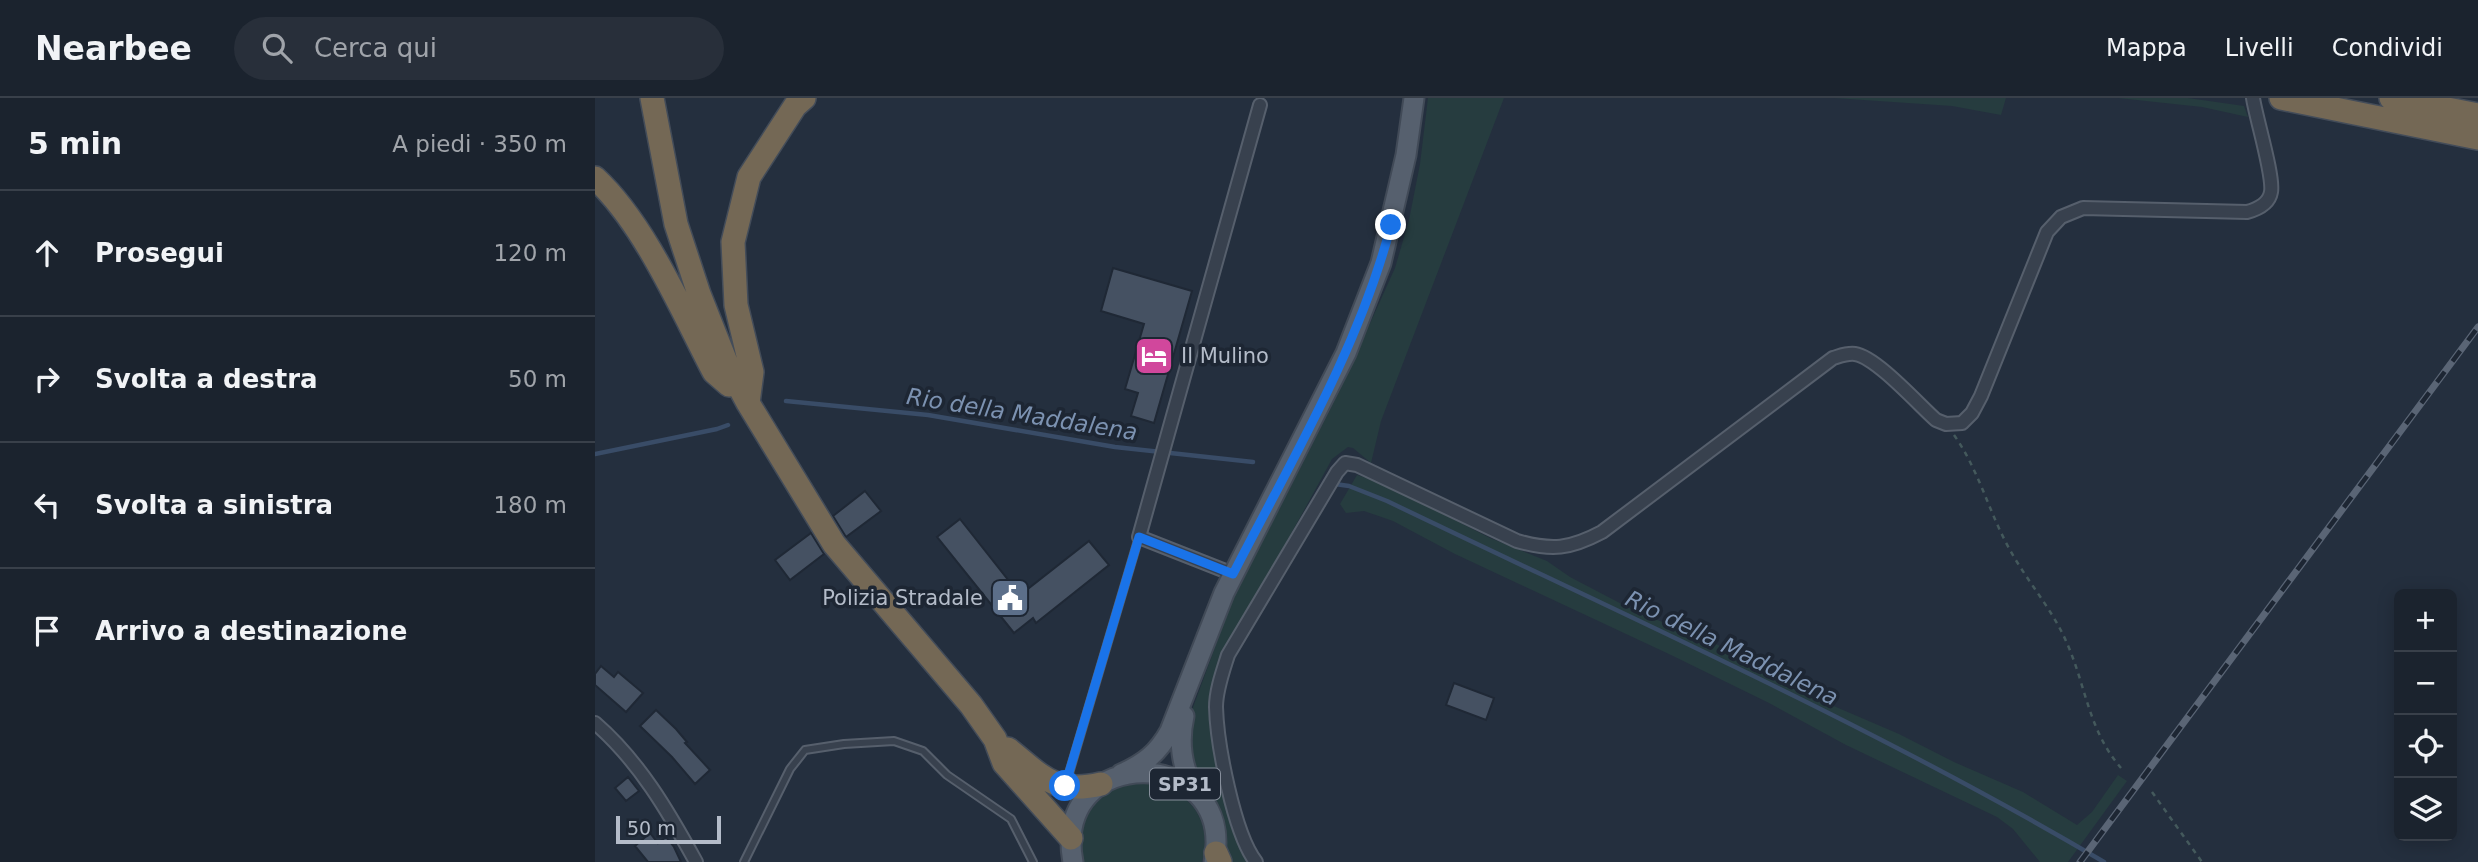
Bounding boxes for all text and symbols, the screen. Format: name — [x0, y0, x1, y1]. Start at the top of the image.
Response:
search box — [234, 17, 724, 80]
text: Nearbee — [35, 29, 192, 68]
icon: search — [258, 29, 296, 67]
text: Cerca qui — [314, 33, 437, 63]
text: Mappa — [2106, 34, 2187, 62]
text: Livelli — [2225, 34, 2294, 62]
text: Condividi — [2332, 34, 2443, 62]
text: 5 min — [28, 126, 122, 161]
text: A piedi · 350 m — [392, 131, 567, 157]
route end — [1375, 209, 1406, 240]
icon: ahead — [28, 234, 66, 272]
text: Prosegui — [95, 238, 224, 268]
text: 120 m — [493, 240, 567, 266]
hotel icon: Il Mulino — [1133, 335, 1175, 377]
place label: Il Mulino — [1181, 344, 1269, 368]
icon: right — [28, 360, 66, 398]
text: Svolta a destra — [95, 364, 318, 394]
text: 50 m — [508, 366, 567, 392]
water label: Rio della Maddalena — [905, 383, 1139, 445]
icon: left — [28, 486, 66, 524]
text: Svolta a sinistra — [95, 490, 333, 520]
text: 180 m — [493, 492, 567, 518]
public building icon: Polizia Stradale — [989, 577, 1031, 619]
water label: Rio della Maddalena — [1622, 585, 1842, 711]
place label: Polizia Stradale — [822, 586, 983, 610]
map controls — [2394, 589, 2457, 841]
button: + — [2394, 589, 2457, 652]
icon: arrive — [28, 612, 66, 650]
text: Arrivo a destinazione — [95, 616, 407, 646]
button: − — [2394, 652, 2457, 715]
button: locate — [2394, 715, 2457, 778]
road number: SP31 — [1150, 768, 1220, 800]
route start — [1049, 770, 1080, 801]
button: layers — [2394, 778, 2457, 841]
scale bar — [616, 813, 721, 845]
text: 50 m — [627, 817, 676, 839]

